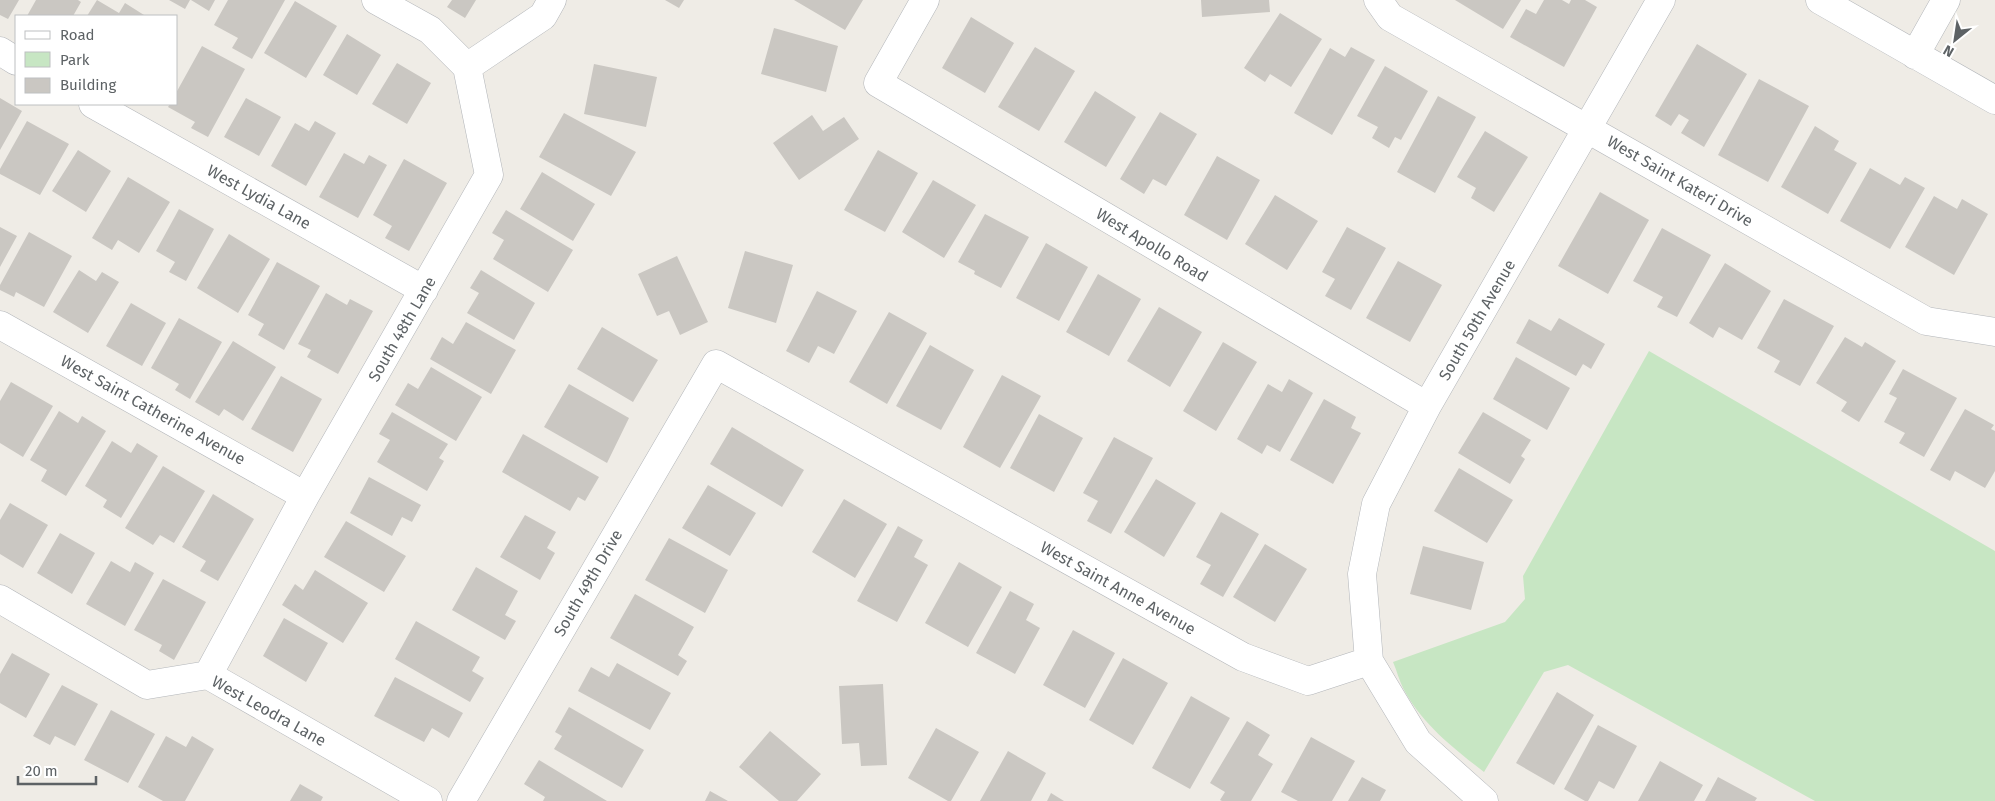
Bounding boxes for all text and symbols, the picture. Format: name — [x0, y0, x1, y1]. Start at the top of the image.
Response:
legend — [15, 15, 178, 105]
north arrow — [1930, 15, 1980, 65]
text: Road — [60, 26, 95, 44]
text: N — [1940, 41, 1957, 61]
text: Park — [60, 51, 90, 69]
text: Building — [60, 76, 116, 94]
street label: West Saint Kateri Drive — [1604, 131, 1756, 231]
street label: West Lydia Lane — [204, 161, 314, 233]
street label: West Apollo Road — [1093, 204, 1211, 286]
street label: South 50th Avenue — [1435, 256, 1519, 384]
street label: South 48th Lane — [364, 273, 440, 385]
street label: West Saint Catherine Avenue — [57, 351, 249, 469]
street label: South 49th Drive — [550, 526, 626, 640]
street label: West Saint Anne Avenue — [1037, 537, 1199, 639]
street label: West Leodra Lane — [209, 672, 329, 750]
scale bar — [18, 754, 95, 786]
text: 20 m — [25, 762, 58, 780]

